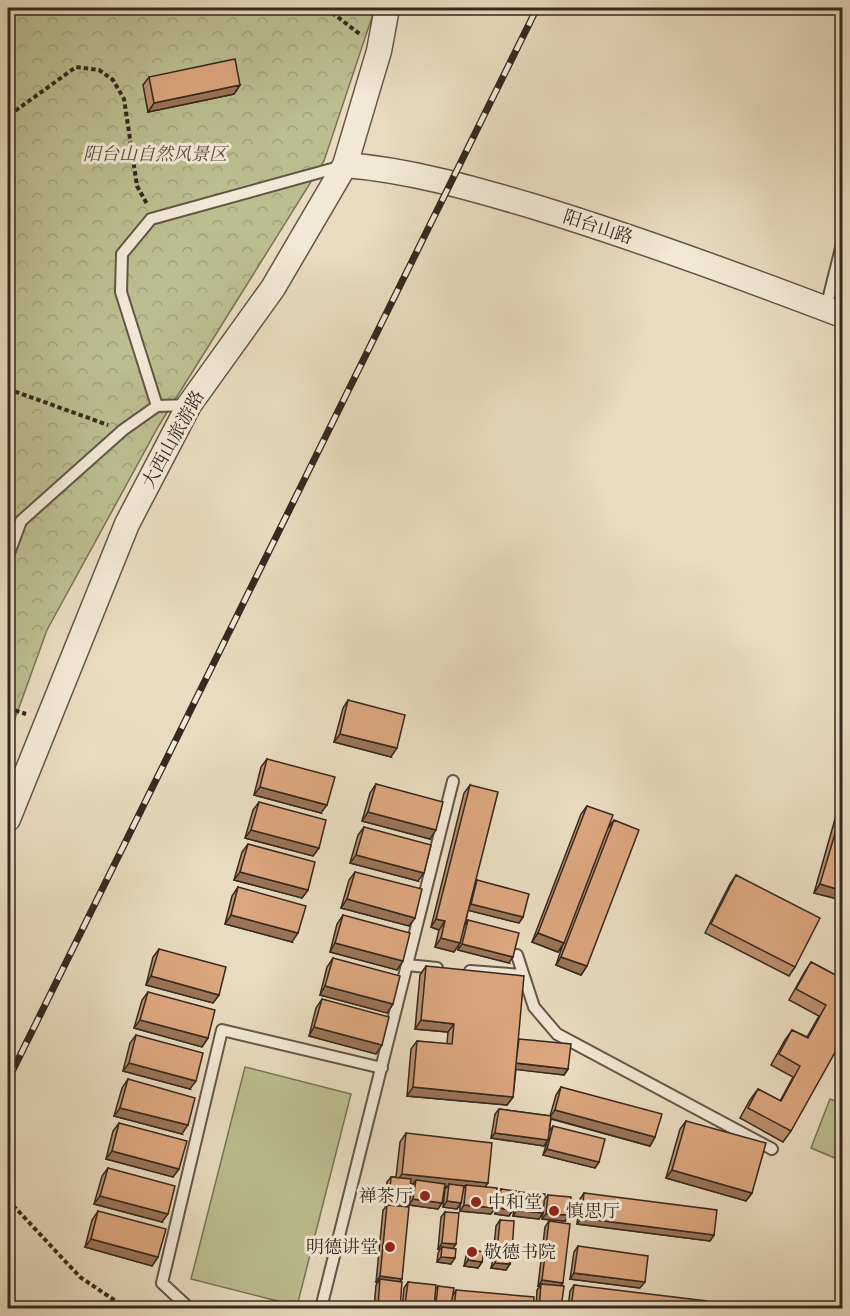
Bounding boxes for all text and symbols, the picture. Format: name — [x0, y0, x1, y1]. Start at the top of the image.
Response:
park label: 阳台山自然风景区 — [83, 143, 229, 165]
street label: 阳台山路 — [560, 205, 636, 249]
street label: 大西山旅游路 — [137, 386, 209, 492]
place label: 禅茶厅 — [359, 1185, 413, 1207]
marker: 禅茶厅 — [418, 1189, 432, 1203]
place label: 中和堂 — [488, 1191, 542, 1213]
marker: 中和堂 — [469, 1195, 483, 1209]
place label: 慎思厅 — [566, 1200, 620, 1222]
marker: 慎思厅 — [547, 1204, 561, 1218]
place label: 明德讲堂 — [306, 1236, 378, 1258]
marker: 明德讲堂 — [383, 1240, 397, 1254]
place label: 敬德书院 — [484, 1241, 556, 1263]
marker: 敬德书院 — [465, 1245, 479, 1259]

